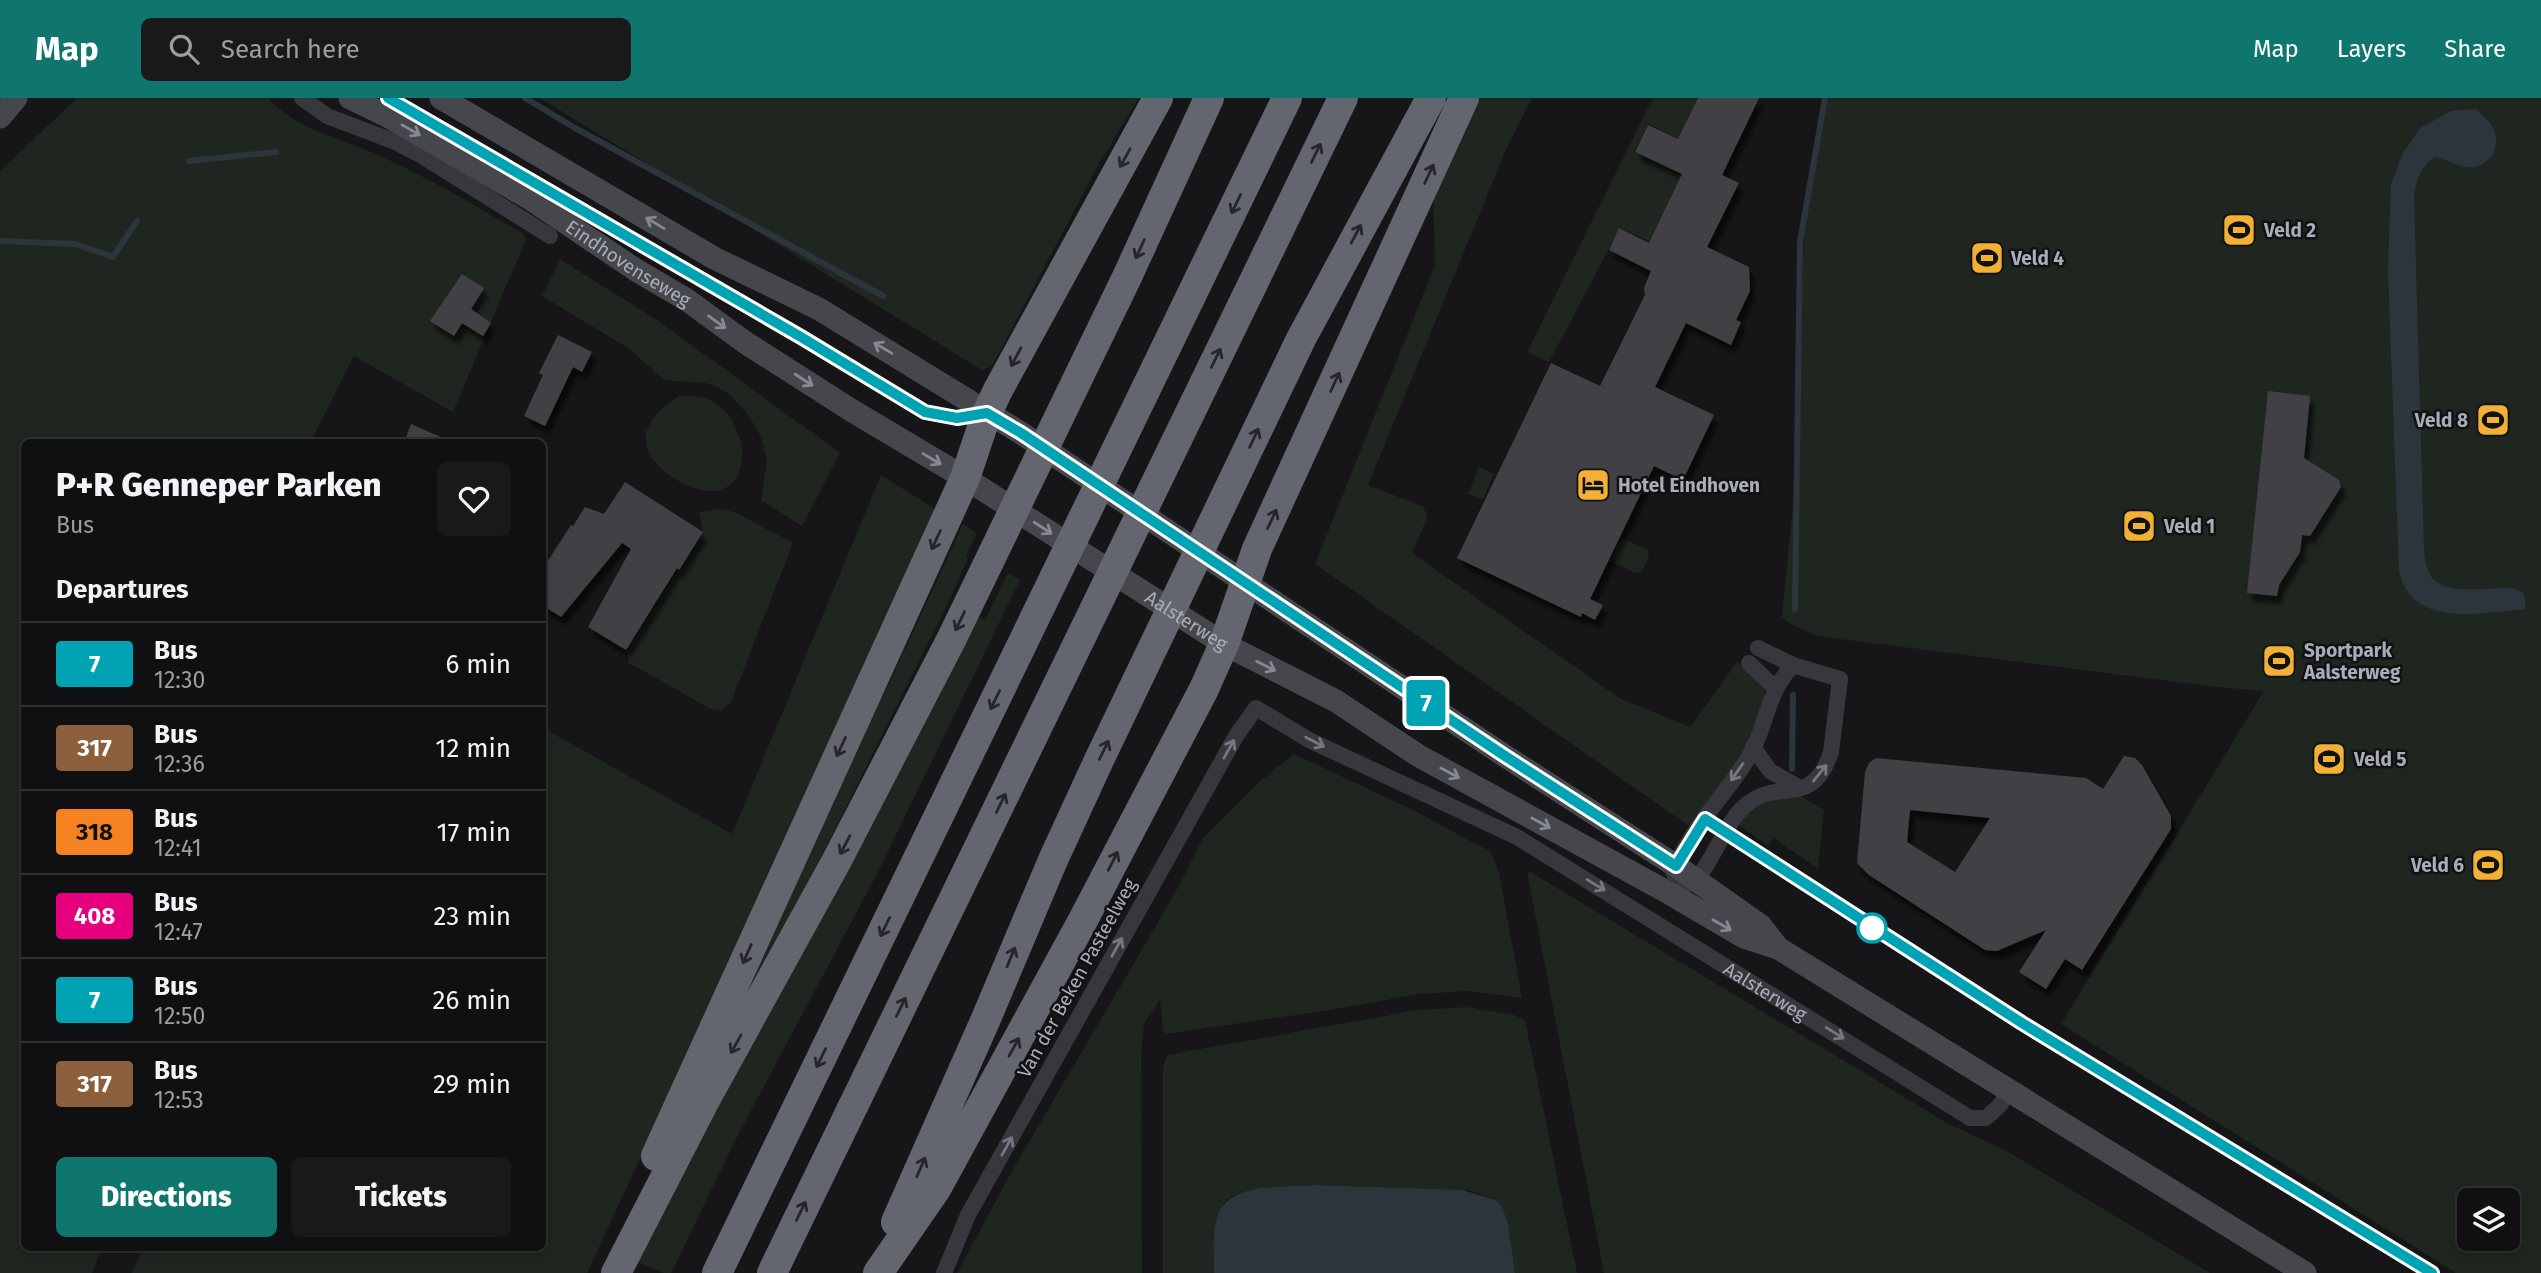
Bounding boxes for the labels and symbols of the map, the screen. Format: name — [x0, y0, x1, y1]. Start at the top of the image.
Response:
one-way arrow — [400, 123, 420, 137]
one-way arrow — [1310, 143, 1324, 164]
one-way arrow — [1118, 147, 1132, 167]
one-way arrow — [1422, 164, 1436, 185]
one-way arrow — [1229, 193, 1242, 214]
sports icon: Veld 2 — [2220, 211, 2258, 249]
street label: Eindhovenseweg — [561, 215, 695, 311]
one-way arrow — [645, 216, 665, 230]
place label: Veld 2 — [2263, 219, 2316, 242]
one-way arrow — [1349, 225, 1363, 245]
one-way arrow — [1133, 238, 1146, 259]
sports icon: Veld 4 — [1968, 239, 2006, 277]
place label: Veld 4 — [2010, 247, 2064, 270]
one-way arrow — [707, 314, 726, 329]
one-way arrow — [874, 341, 894, 355]
one-way arrow — [1009, 347, 1023, 367]
one-way arrow — [1210, 348, 1223, 369]
one-way arrow — [1329, 372, 1343, 393]
one-way arrow — [794, 373, 813, 387]
sports icon: Veld 8 — [2474, 401, 2512, 439]
place label: Veld 8 — [2414, 409, 2468, 432]
one-way arrow — [1248, 428, 1261, 449]
one-way arrow — [922, 452, 942, 466]
hotel icon: Hotel Eindhoven — [1574, 466, 1612, 504]
place label: Hotel Eindhoven — [1618, 474, 1760, 497]
sports icon: Veld 1 — [2120, 507, 2158, 545]
one-way arrow — [1266, 509, 1279, 530]
place label: Veld 1 — [2163, 515, 2215, 538]
one-way arrow — [1033, 521, 1052, 536]
one-way arrow — [929, 529, 942, 550]
street label: Aalsterweg — [1141, 585, 1233, 655]
one-way arrow — [953, 610, 966, 631]
place label: Sportpark Aalsterweg — [2303, 639, 2401, 684]
sports icon: Sportpark Aalsterweg — [2260, 642, 2298, 680]
one-way arrow — [1255, 659, 1276, 673]
line badge: 7 — [1403, 680, 1449, 726]
one-way arrow — [988, 689, 1001, 710]
one-way arrow — [1304, 735, 1324, 749]
one-way arrow — [834, 736, 847, 757]
one-way arrow — [1223, 739, 1236, 760]
one-way arrow — [1098, 740, 1111, 761]
sports icon: Veld 5 — [2310, 740, 2348, 778]
place label: Veld 5 — [2353, 748, 2406, 771]
one-way arrow — [1730, 762, 1744, 781]
one-way arrow — [1812, 764, 1828, 782]
one-way arrow — [1439, 767, 1460, 780]
one-way arrow — [994, 793, 1008, 814]
one-way arrow — [1530, 816, 1550, 830]
one-way arrow — [838, 834, 851, 855]
sports icon: Veld 6 — [2469, 846, 2507, 884]
one-way arrow — [1107, 851, 1121, 872]
place label: Veld 6 — [2410, 854, 2464, 877]
street label: Van der Beken Pasteelweg — [1013, 874, 1141, 1082]
one-way arrow — [1585, 878, 1605, 892]
unlabelled marker — [1857, 913, 1887, 943]
one-way arrow — [877, 916, 891, 937]
one-way arrow — [1711, 918, 1731, 932]
one-way arrow — [1110, 938, 1124, 958]
one-way arrow — [740, 942, 753, 964]
one-way arrow — [1005, 947, 1018, 969]
street label: Aalsterweg — [1720, 957, 1812, 1026]
one-way arrow — [894, 997, 908, 1018]
one-way arrow — [1825, 1026, 1844, 1041]
one-way arrow — [729, 1034, 743, 1054]
one-way arrow — [1007, 1037, 1021, 1057]
one-way arrow — [813, 1047, 827, 1068]
one-way arrow — [1001, 1136, 1014, 1157]
one-way arrow — [915, 1156, 928, 1178]
one-way arrow — [796, 1201, 809, 1222]

